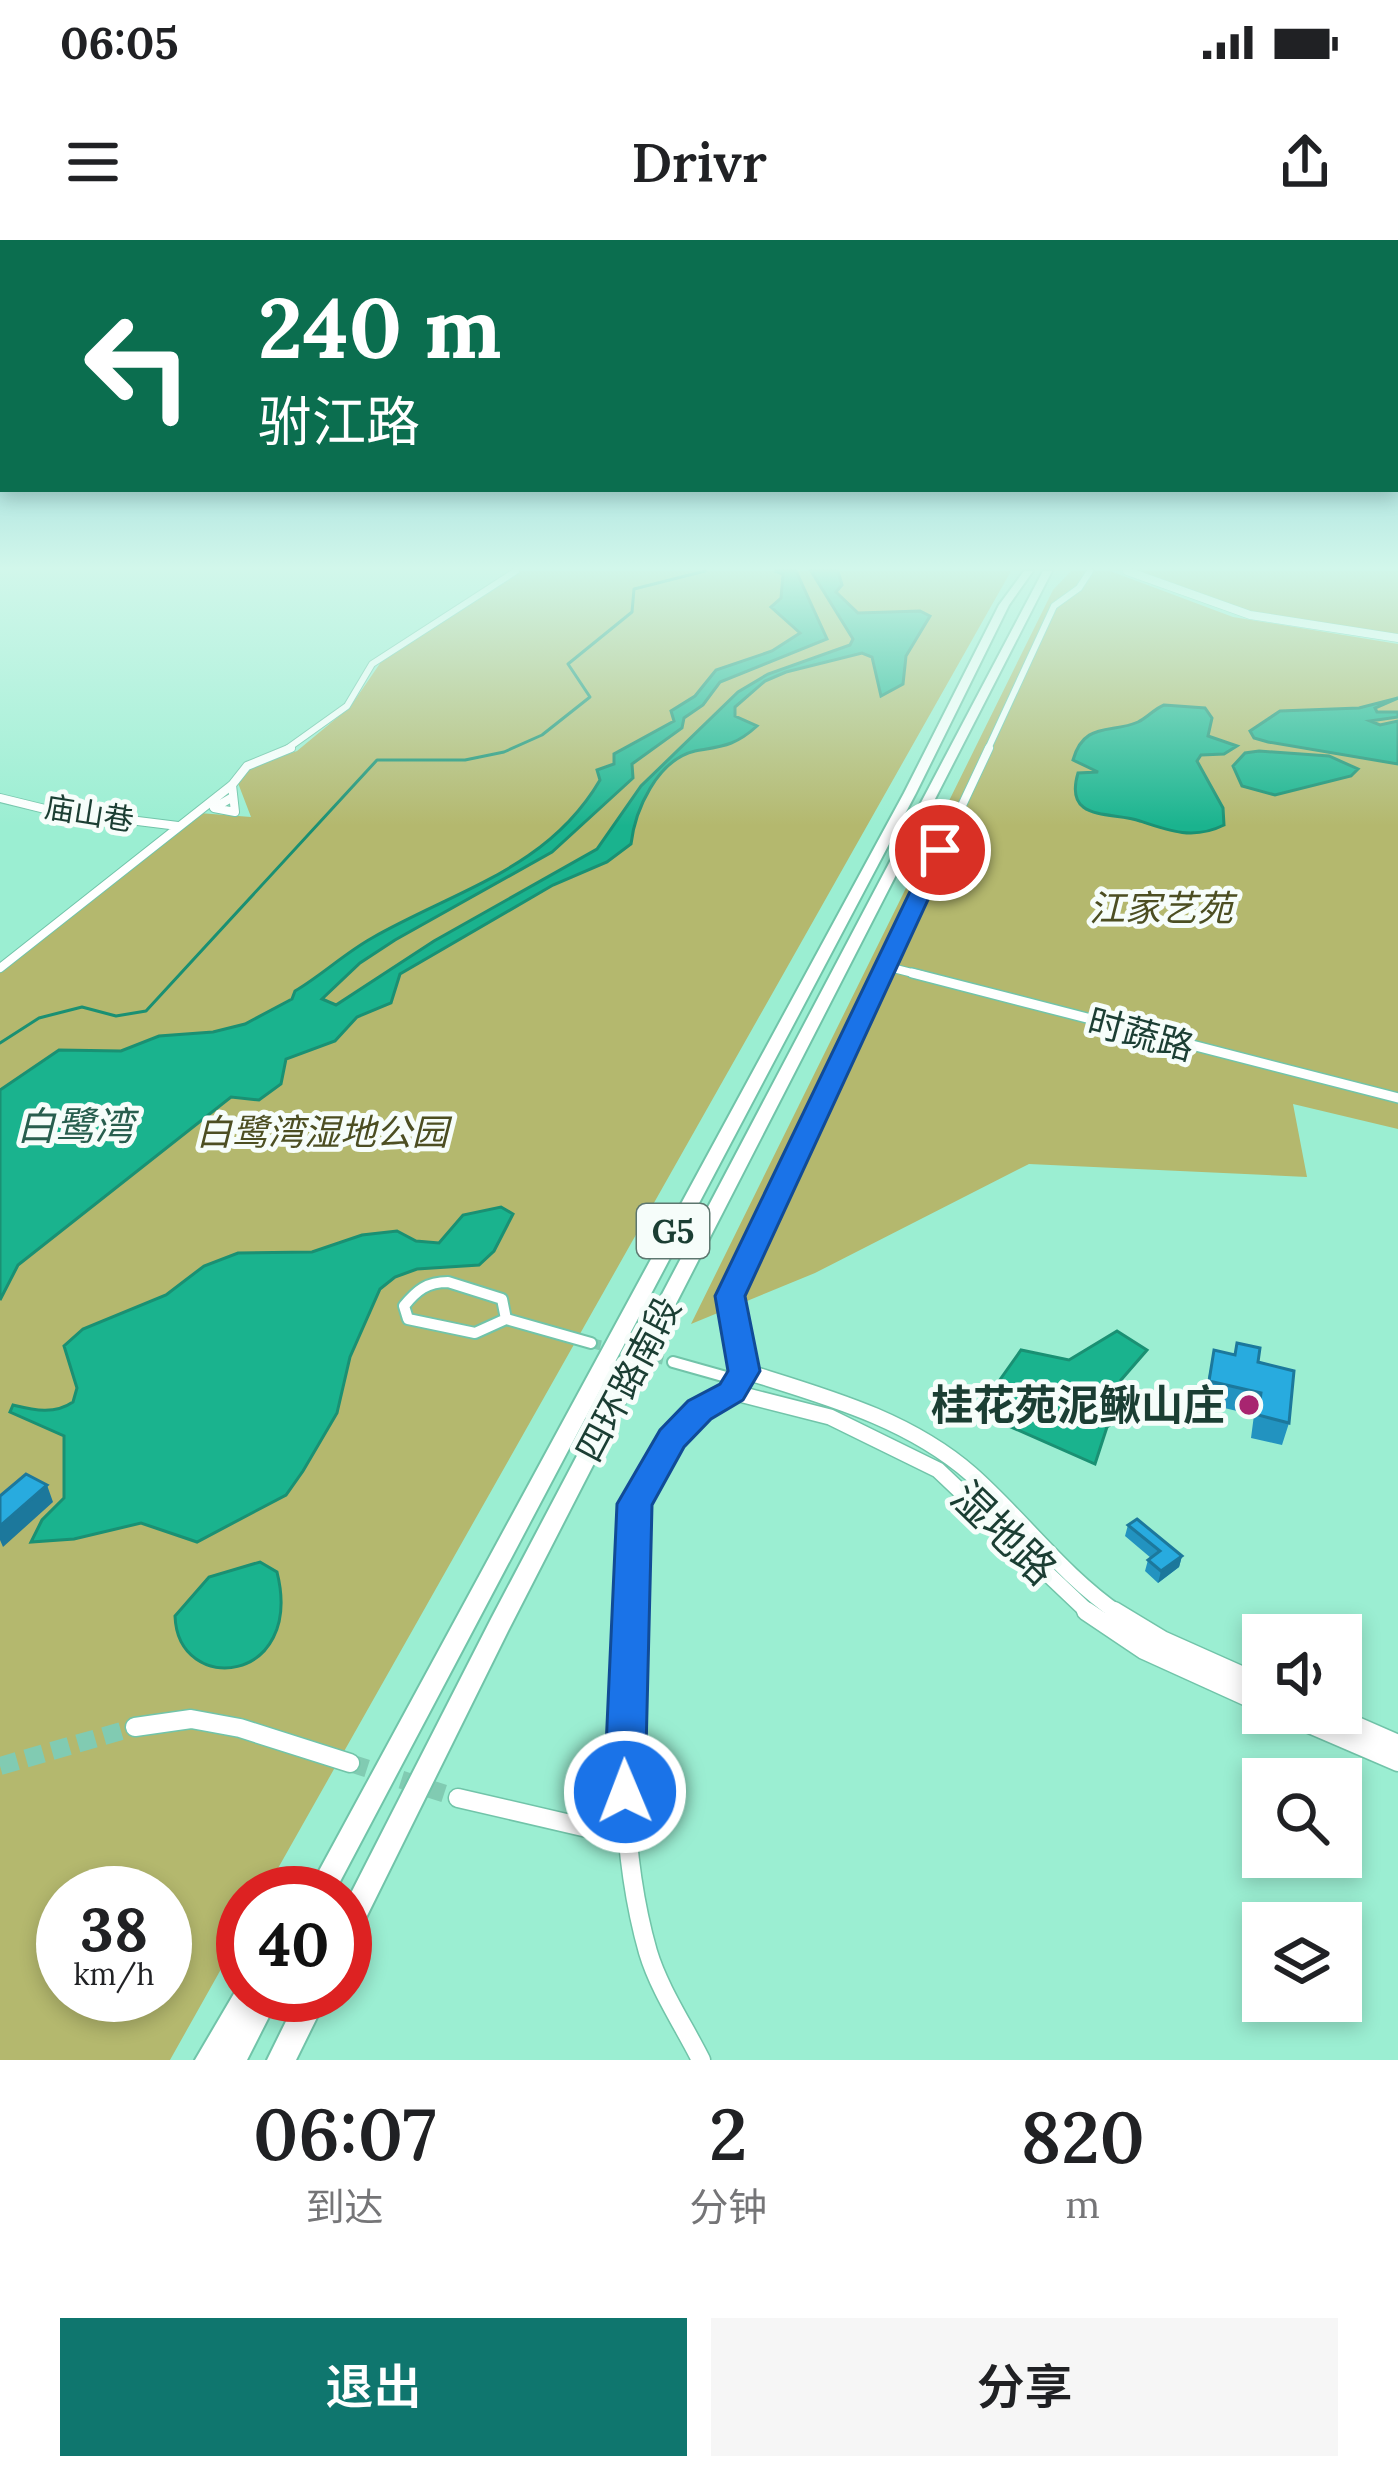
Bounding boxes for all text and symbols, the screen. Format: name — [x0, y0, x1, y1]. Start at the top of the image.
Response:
text: 06:05 — [60, 14, 179, 71]
text: Drivr — [631, 128, 767, 197]
icon: menu — [60, 129, 126, 195]
icon: share — [1272, 129, 1338, 195]
text: 240 m — [258, 273, 502, 381]
icon: left — [60, 288, 216, 444]
text: 驸江路 — [258, 387, 420, 456]
street label: 庙山巷 — [42, 787, 137, 839]
pin — [889, 799, 991, 901]
icon: arrive — [907, 817, 973, 883]
park label: 江家艺苑 — [1089, 885, 1238, 931]
street label: 时蔬路 — [1083, 998, 1199, 1070]
water label: 白鹭湾 — [16, 1101, 139, 1151]
park label: 白鹭湾湿地公园 — [196, 1109, 453, 1155]
road number: G5 — [637, 1204, 709, 1258]
street label: 四环路南段 — [565, 1289, 691, 1469]
place label: 桂花苑泥鳅山庄 — [931, 1378, 1225, 1432]
marker: 桂花苑泥鳅山庄 — [1236, 1392, 1262, 1418]
street label: 湿地路 — [940, 1470, 1068, 1596]
map controls — [1242, 1614, 1362, 2022]
button: sound — [1242, 1614, 1362, 1734]
position arrow — [562, 1729, 688, 1855]
button: search — [1242, 1758, 1362, 1878]
speed limit sign: 40 — [216, 1866, 372, 2022]
text: 38 — [80, 1891, 148, 1967]
button: layers — [1242, 1902, 1362, 2022]
text: km/h — [73, 1955, 155, 1993]
text: 06:07 — [253, 2088, 436, 2180]
text: 2 — [709, 2088, 747, 2180]
text: 820 — [1020, 2091, 1145, 2183]
text: m — [1065, 2179, 1100, 2229]
text: 到达 — [306, 2182, 384, 2232]
text: 分钟 — [689, 2182, 767, 2232]
button: 退出 — [60, 2318, 687, 2456]
button: 分享 — [711, 2318, 1338, 2456]

